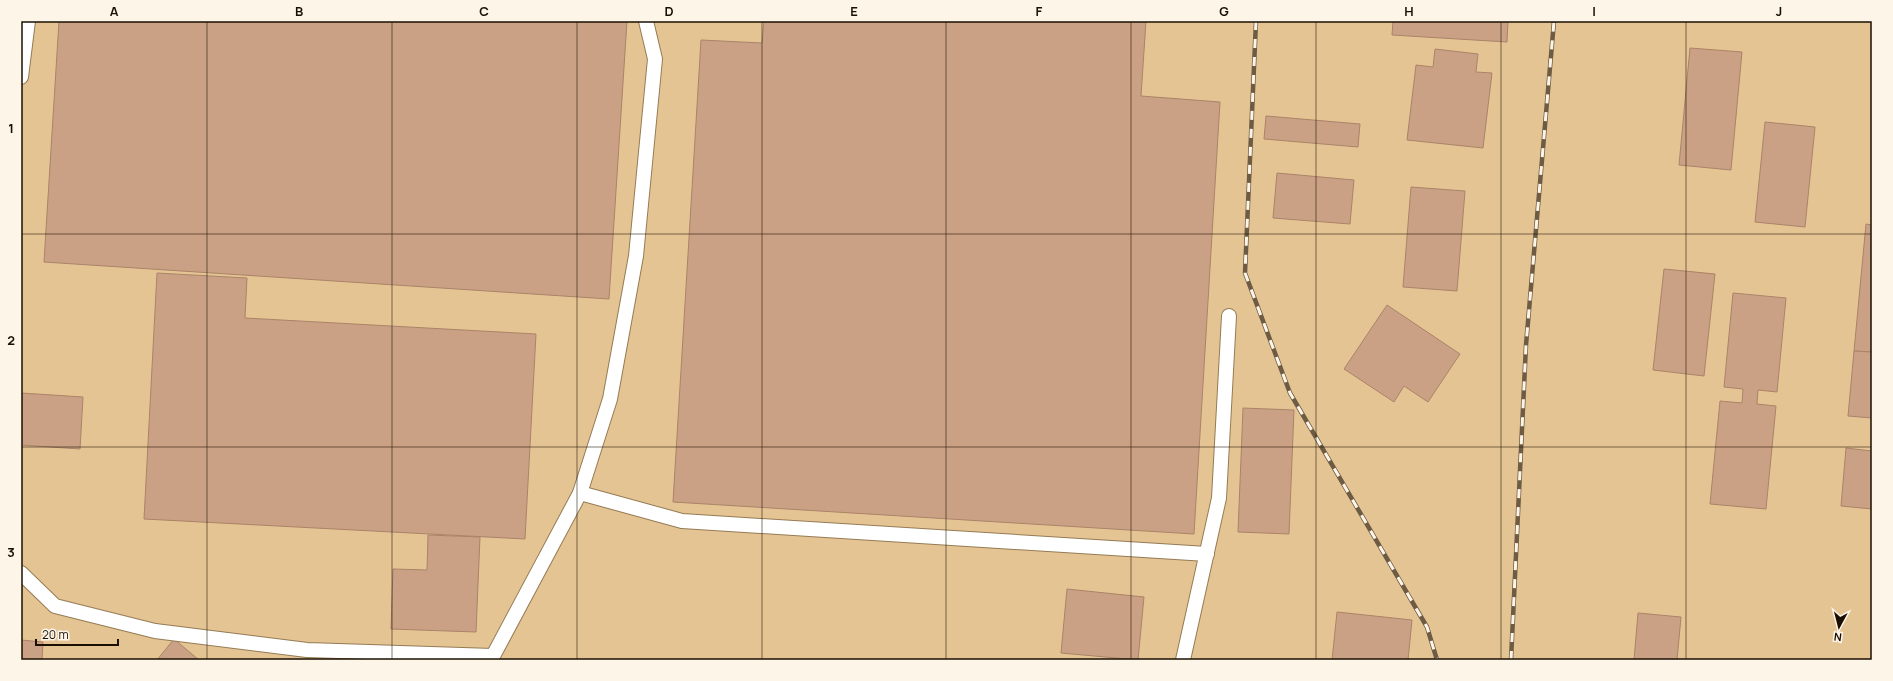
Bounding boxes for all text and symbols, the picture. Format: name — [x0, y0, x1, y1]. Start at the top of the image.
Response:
text: A — [110, 2, 119, 20]
text: B — [295, 2, 303, 20]
text: C — [479, 2, 489, 20]
text: D — [664, 2, 674, 20]
text: E — [850, 2, 858, 20]
text: F — [1036, 2, 1043, 20]
text: G — [1219, 2, 1229, 20]
text: H — [1404, 2, 1414, 20]
text: I — [1592, 2, 1596, 20]
text: J — [1776, 2, 1782, 20]
text: 1 — [8, 119, 14, 137]
text: 2 — [7, 331, 15, 349]
text: 3 — [7, 543, 15, 561]
north arrow — [1819, 607, 1859, 647]
scale bar — [36, 621, 118, 647]
text: 20 m — [42, 626, 69, 643]
text: N — [1833, 629, 1843, 645]

